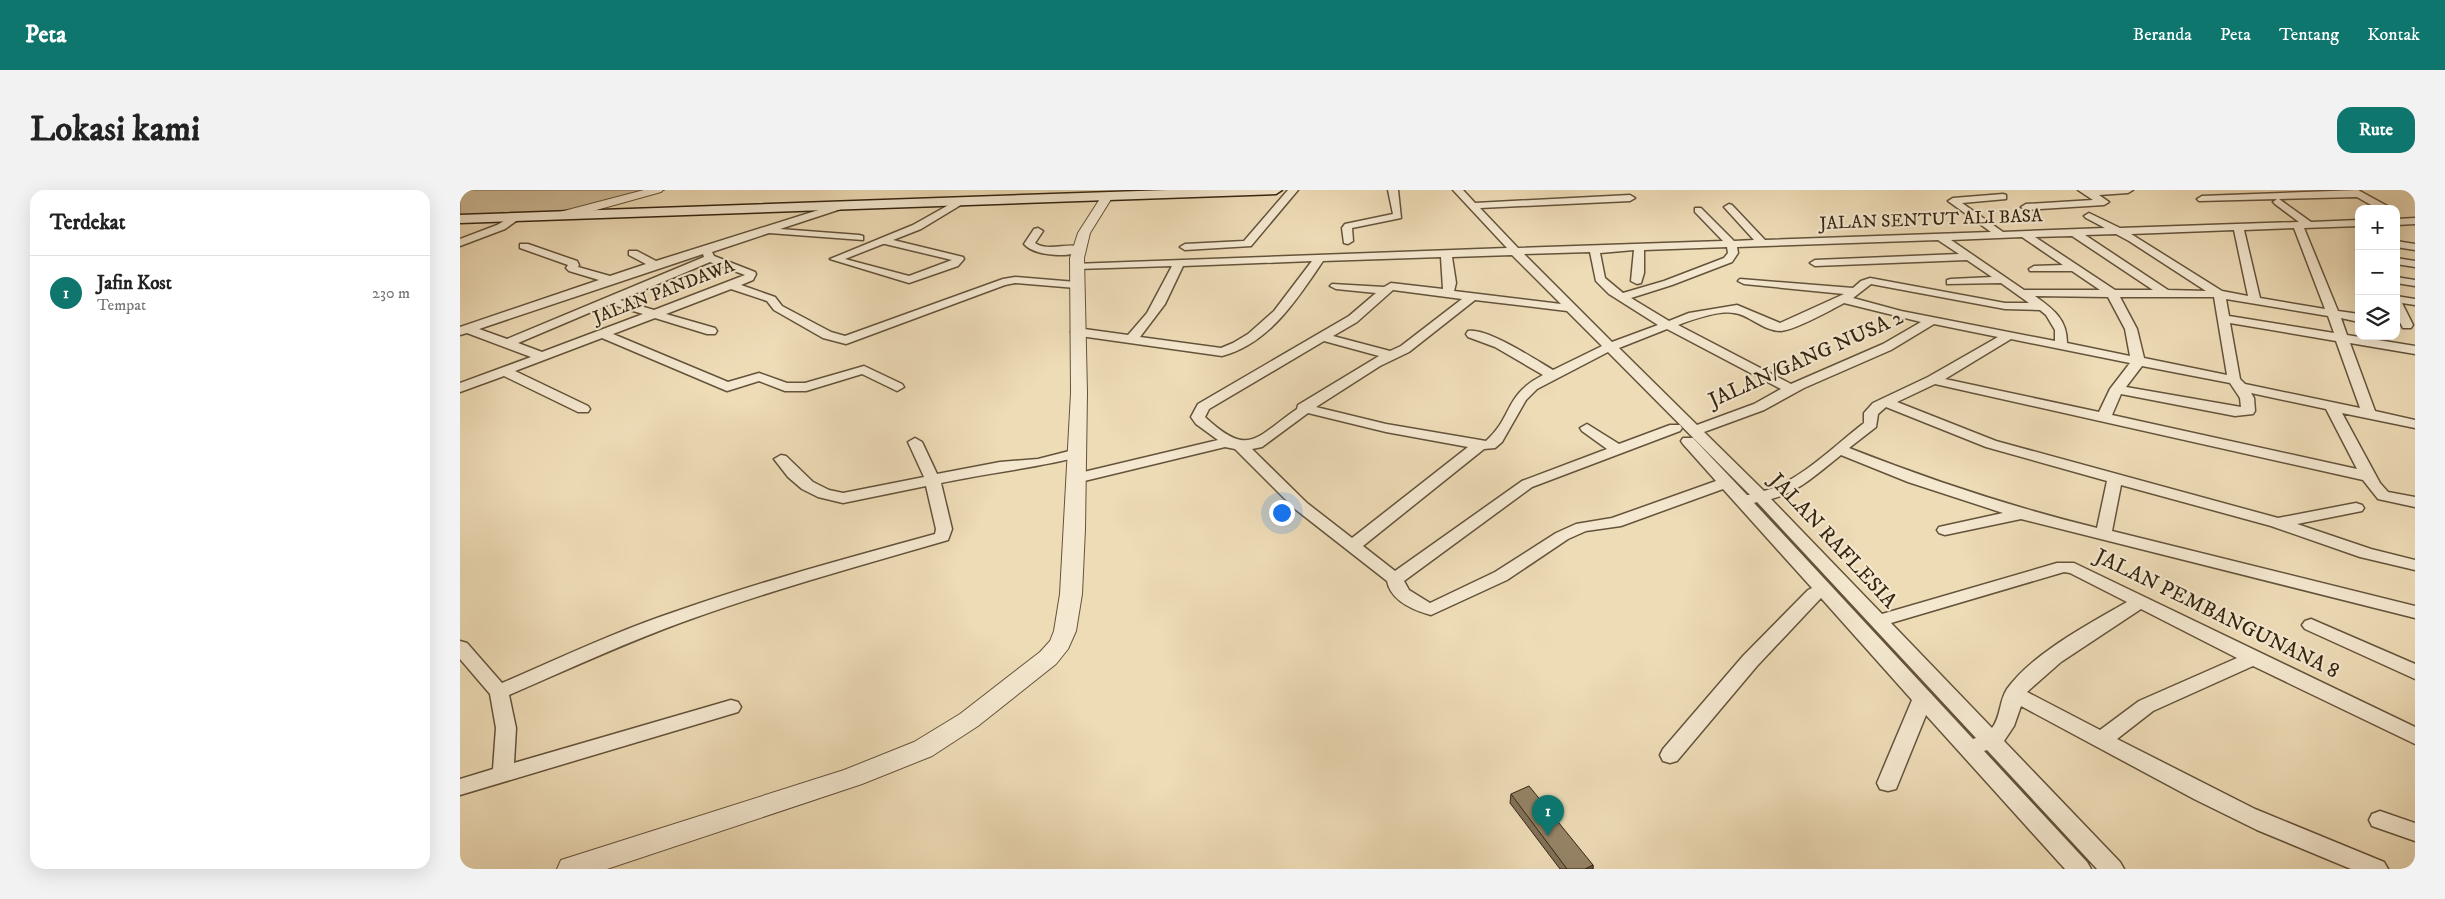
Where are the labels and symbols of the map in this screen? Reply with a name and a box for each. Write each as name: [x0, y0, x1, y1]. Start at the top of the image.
street label: JALAN SENTUT ALI BASA: [1817, 205, 2043, 235]
street label: JALAN PANDAWA: [588, 255, 738, 330]
street label: JALAN/GANG NUSA 2: [1703, 304, 1908, 414]
street label: JALAN RAFLESIA: [1762, 467, 1903, 614]
your location: [1269, 500, 1295, 526]
street label: JALAN PEMBANGUNANA 8: [2089, 543, 2343, 684]
pin: 1: [1532, 795, 1564, 836]

